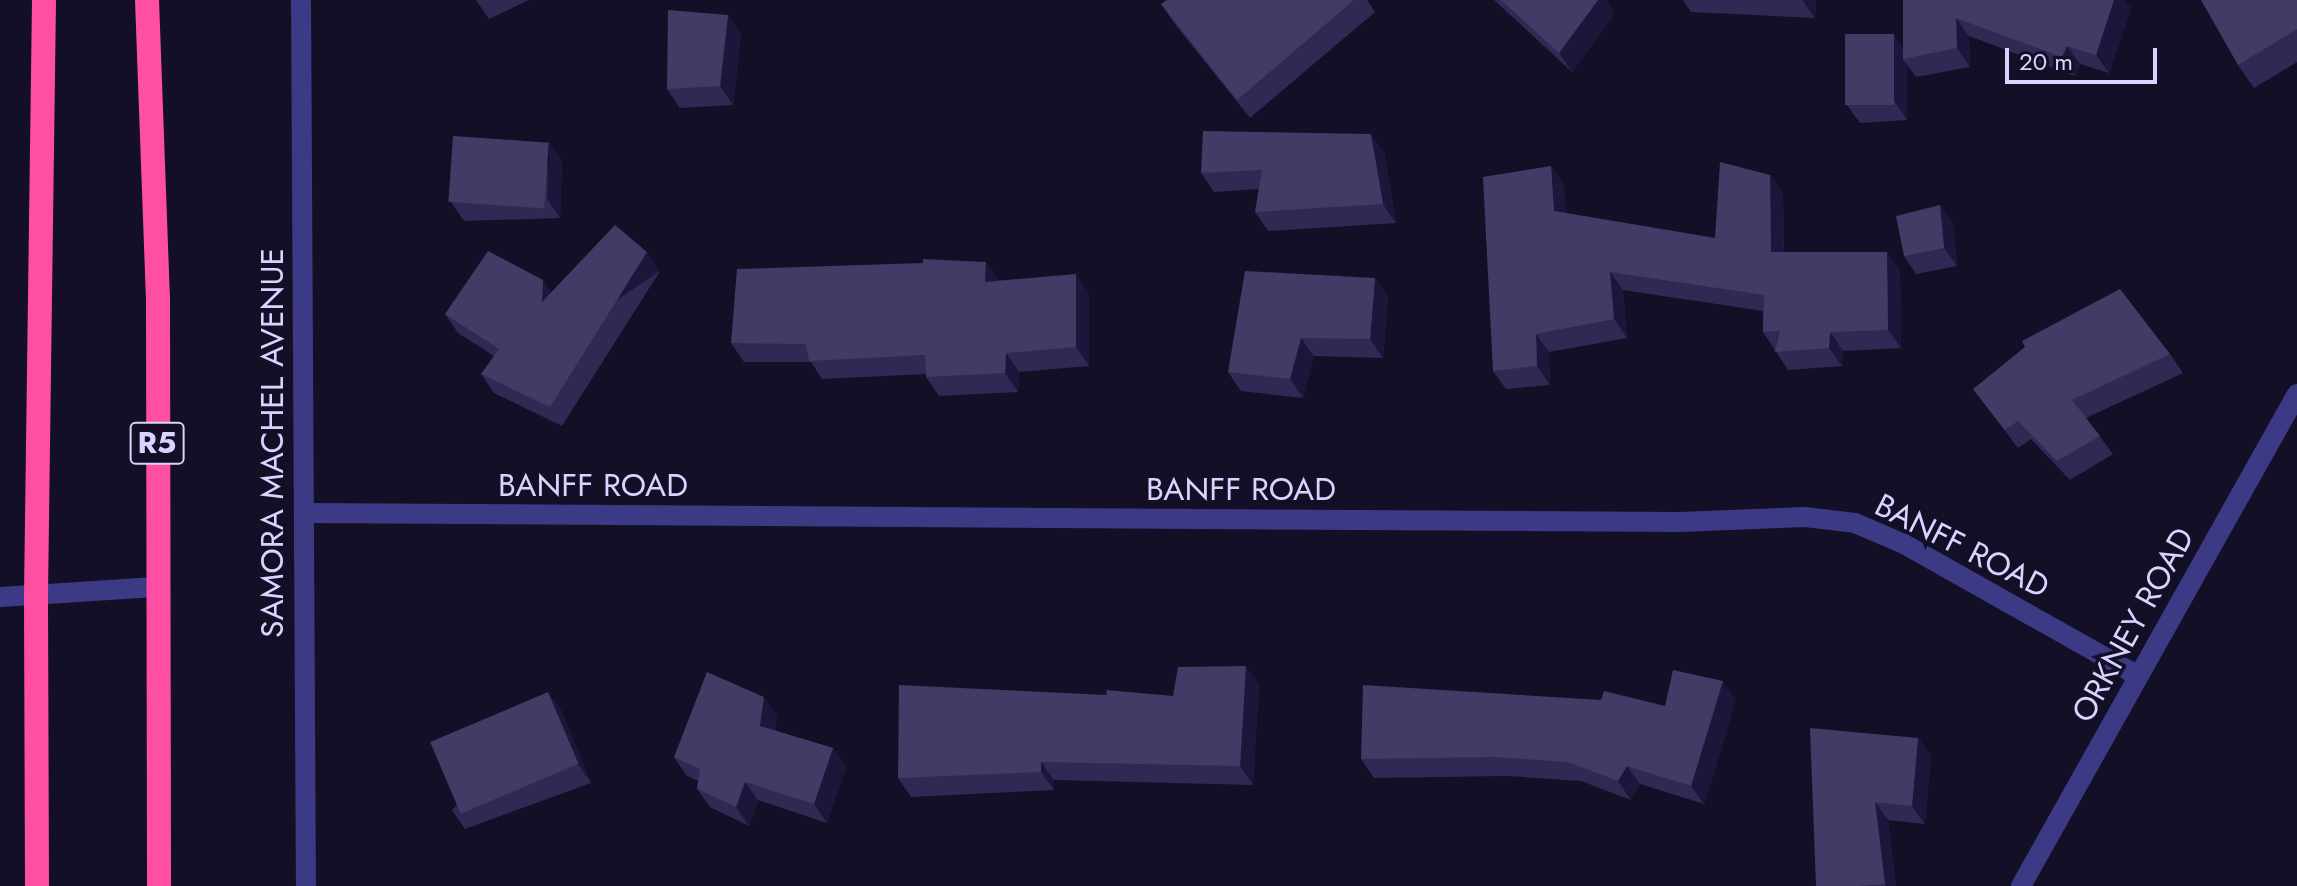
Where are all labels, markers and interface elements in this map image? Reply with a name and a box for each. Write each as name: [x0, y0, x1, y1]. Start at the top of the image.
scale bar: [2009, 32, 2161, 82]
text: 20 m: [2019, 44, 2073, 79]
street label: SAMORA MACHEL AVENUE: [253, 248, 291, 638]
road number: R5: [129, 417, 185, 469]
street label: BANFF ROAD: [498, 466, 688, 504]
street label: BANFF ROAD: [1146, 470, 1336, 508]
street label: BANFF ROAD: [1869, 486, 2055, 606]
street label: ORKNEY ROAD: [2064, 521, 2202, 729]

